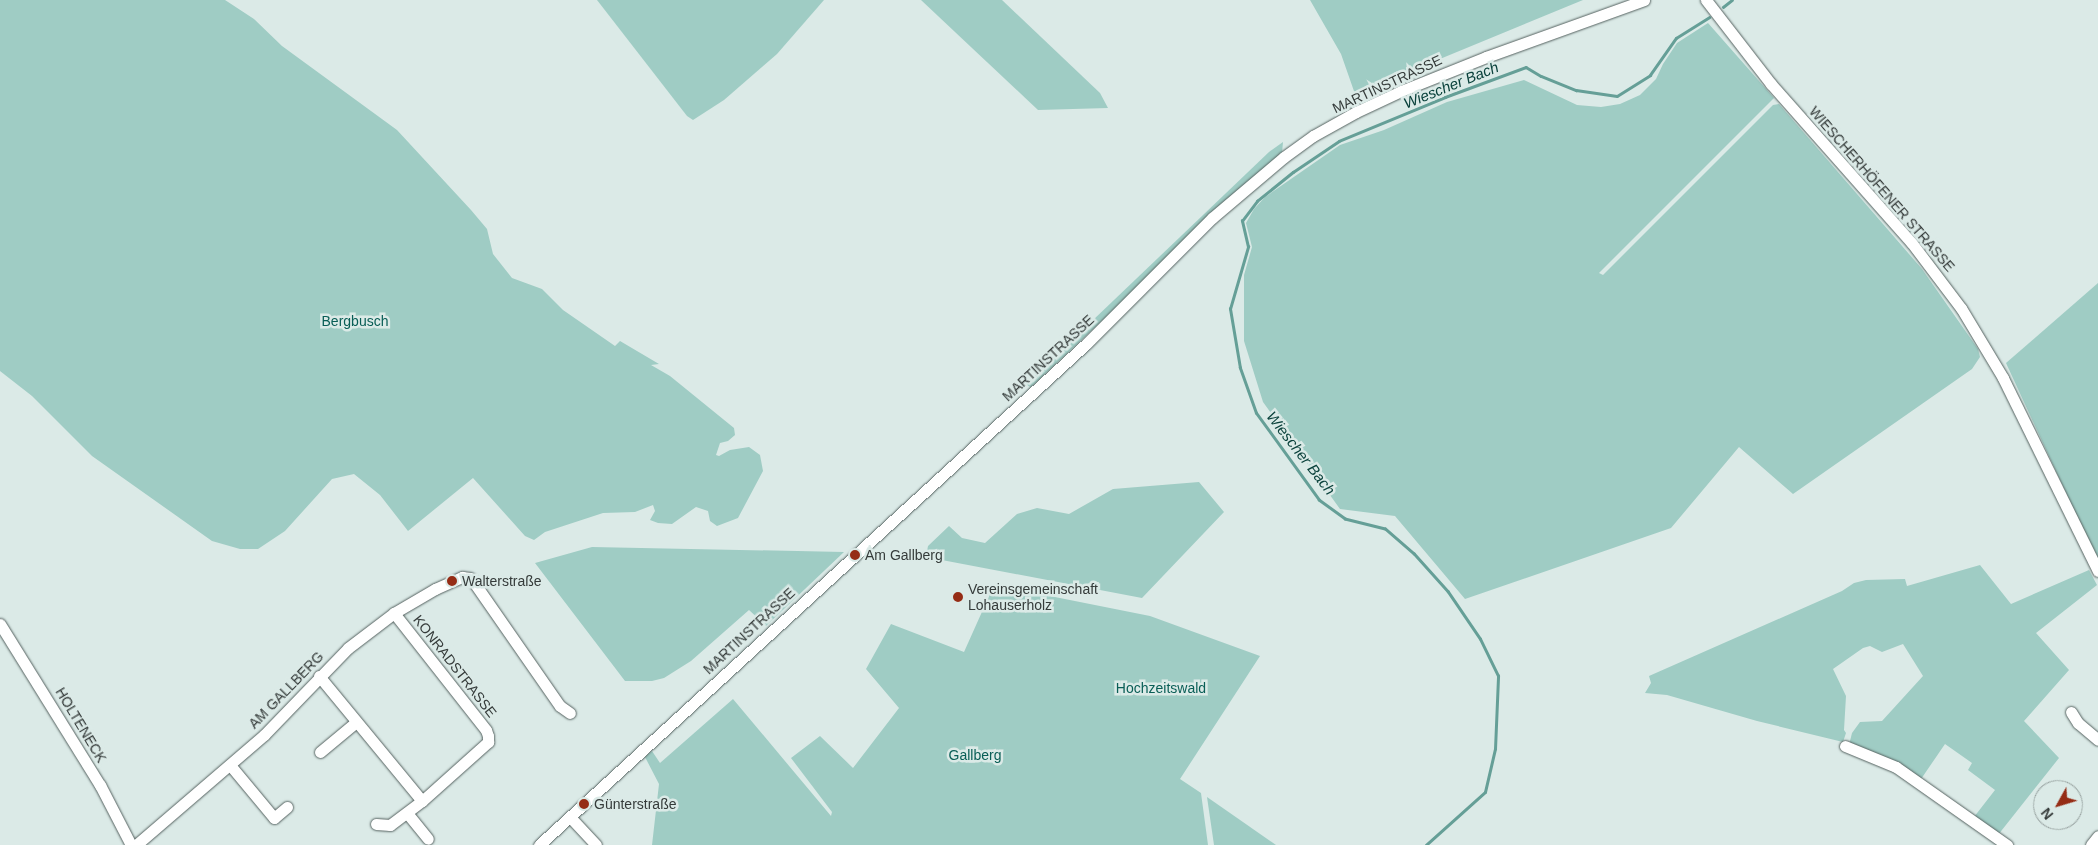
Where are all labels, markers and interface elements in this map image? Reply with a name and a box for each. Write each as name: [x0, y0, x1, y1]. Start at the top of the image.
street label: MARTINSTRASSE: [1330, 51, 1444, 117]
water label: Wiescher Bach: [1401, 58, 1501, 112]
street label: WIESCHERHÖFENER STRASSE: [1806, 103, 1958, 275]
street label: MARTINSTRASSE: [999, 311, 1097, 405]
park label: Bergbusch: [322, 313, 388, 329]
water label: Wiescher Bach: [1263, 408, 1339, 498]
place label: Am Gallberg: [865, 547, 943, 563]
marker: Am Gallberg: [849, 549, 861, 561]
place label: Walterstraße: [462, 573, 542, 589]
marker: Walterstraße: [446, 575, 458, 587]
place label: Vereinsgemeinschaft Lohauserholz: [968, 581, 1098, 614]
street label: MARTINSTRASSE: [700, 584, 798, 678]
marker: Vereinsgemeinschaft Lohauserholz: [952, 591, 964, 603]
street label: KONRADSTRASSE: [410, 611, 500, 721]
street label: AM GALLBERG: [245, 648, 327, 732]
park label: Hochzeitswald: [1116, 680, 1206, 696]
street label: HOLTENECK: [52, 684, 110, 766]
park label: Gallberg: [949, 747, 1001, 763]
north arrow: [2033, 780, 2083, 830]
place label: Günterstraße: [594, 796, 676, 812]
marker: Günterstraße: [578, 798, 590, 810]
text: N: [2038, 805, 2057, 823]

